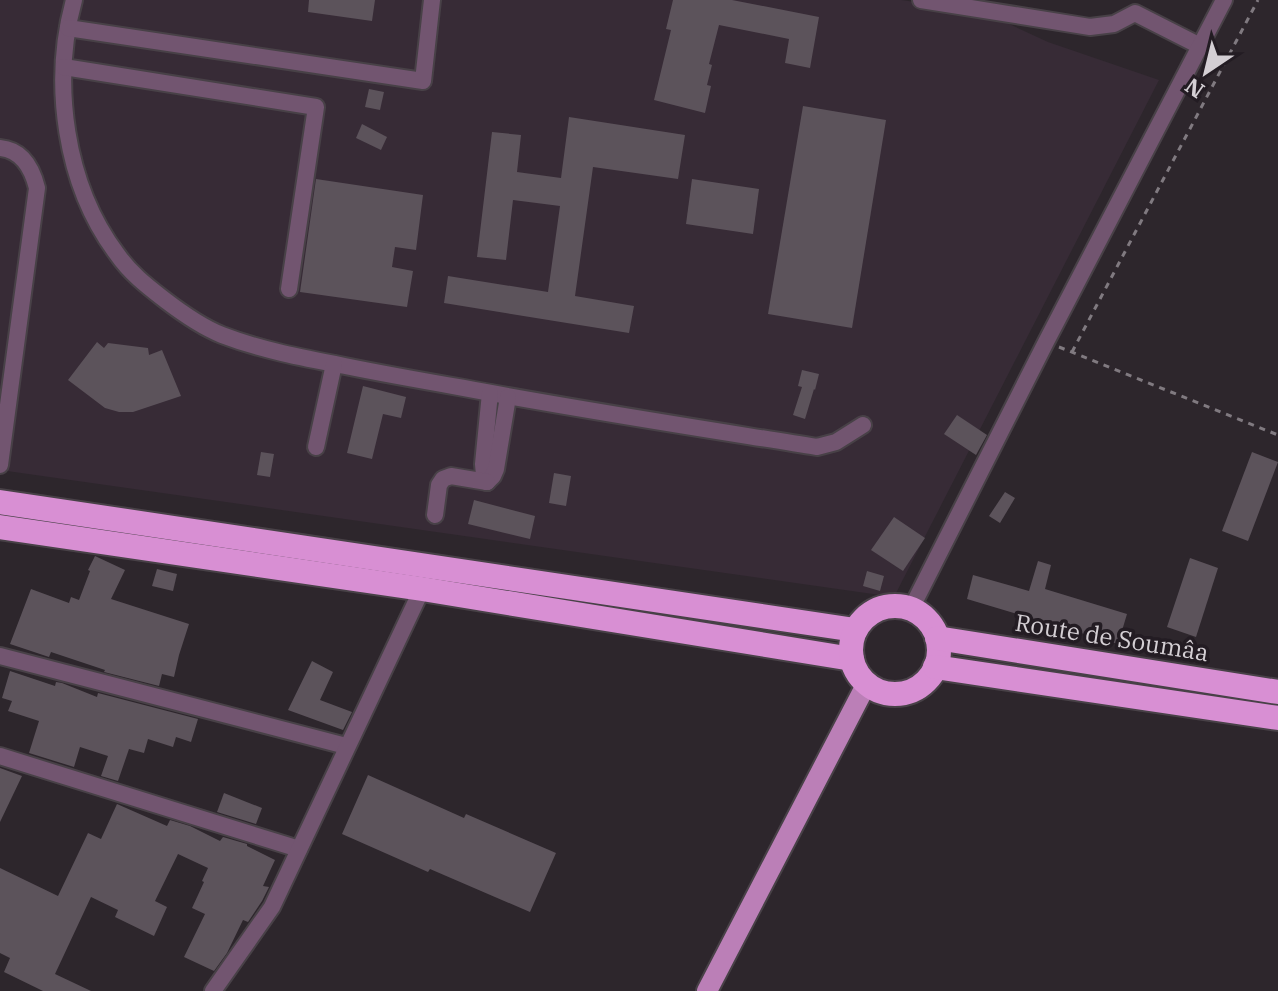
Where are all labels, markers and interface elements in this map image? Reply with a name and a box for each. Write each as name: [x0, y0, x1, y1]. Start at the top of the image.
north arrow: [1166, 32, 1246, 112]
text: N: [1179, 72, 1210, 106]
street label: Route de Soumâa: [1013, 606, 1211, 668]

